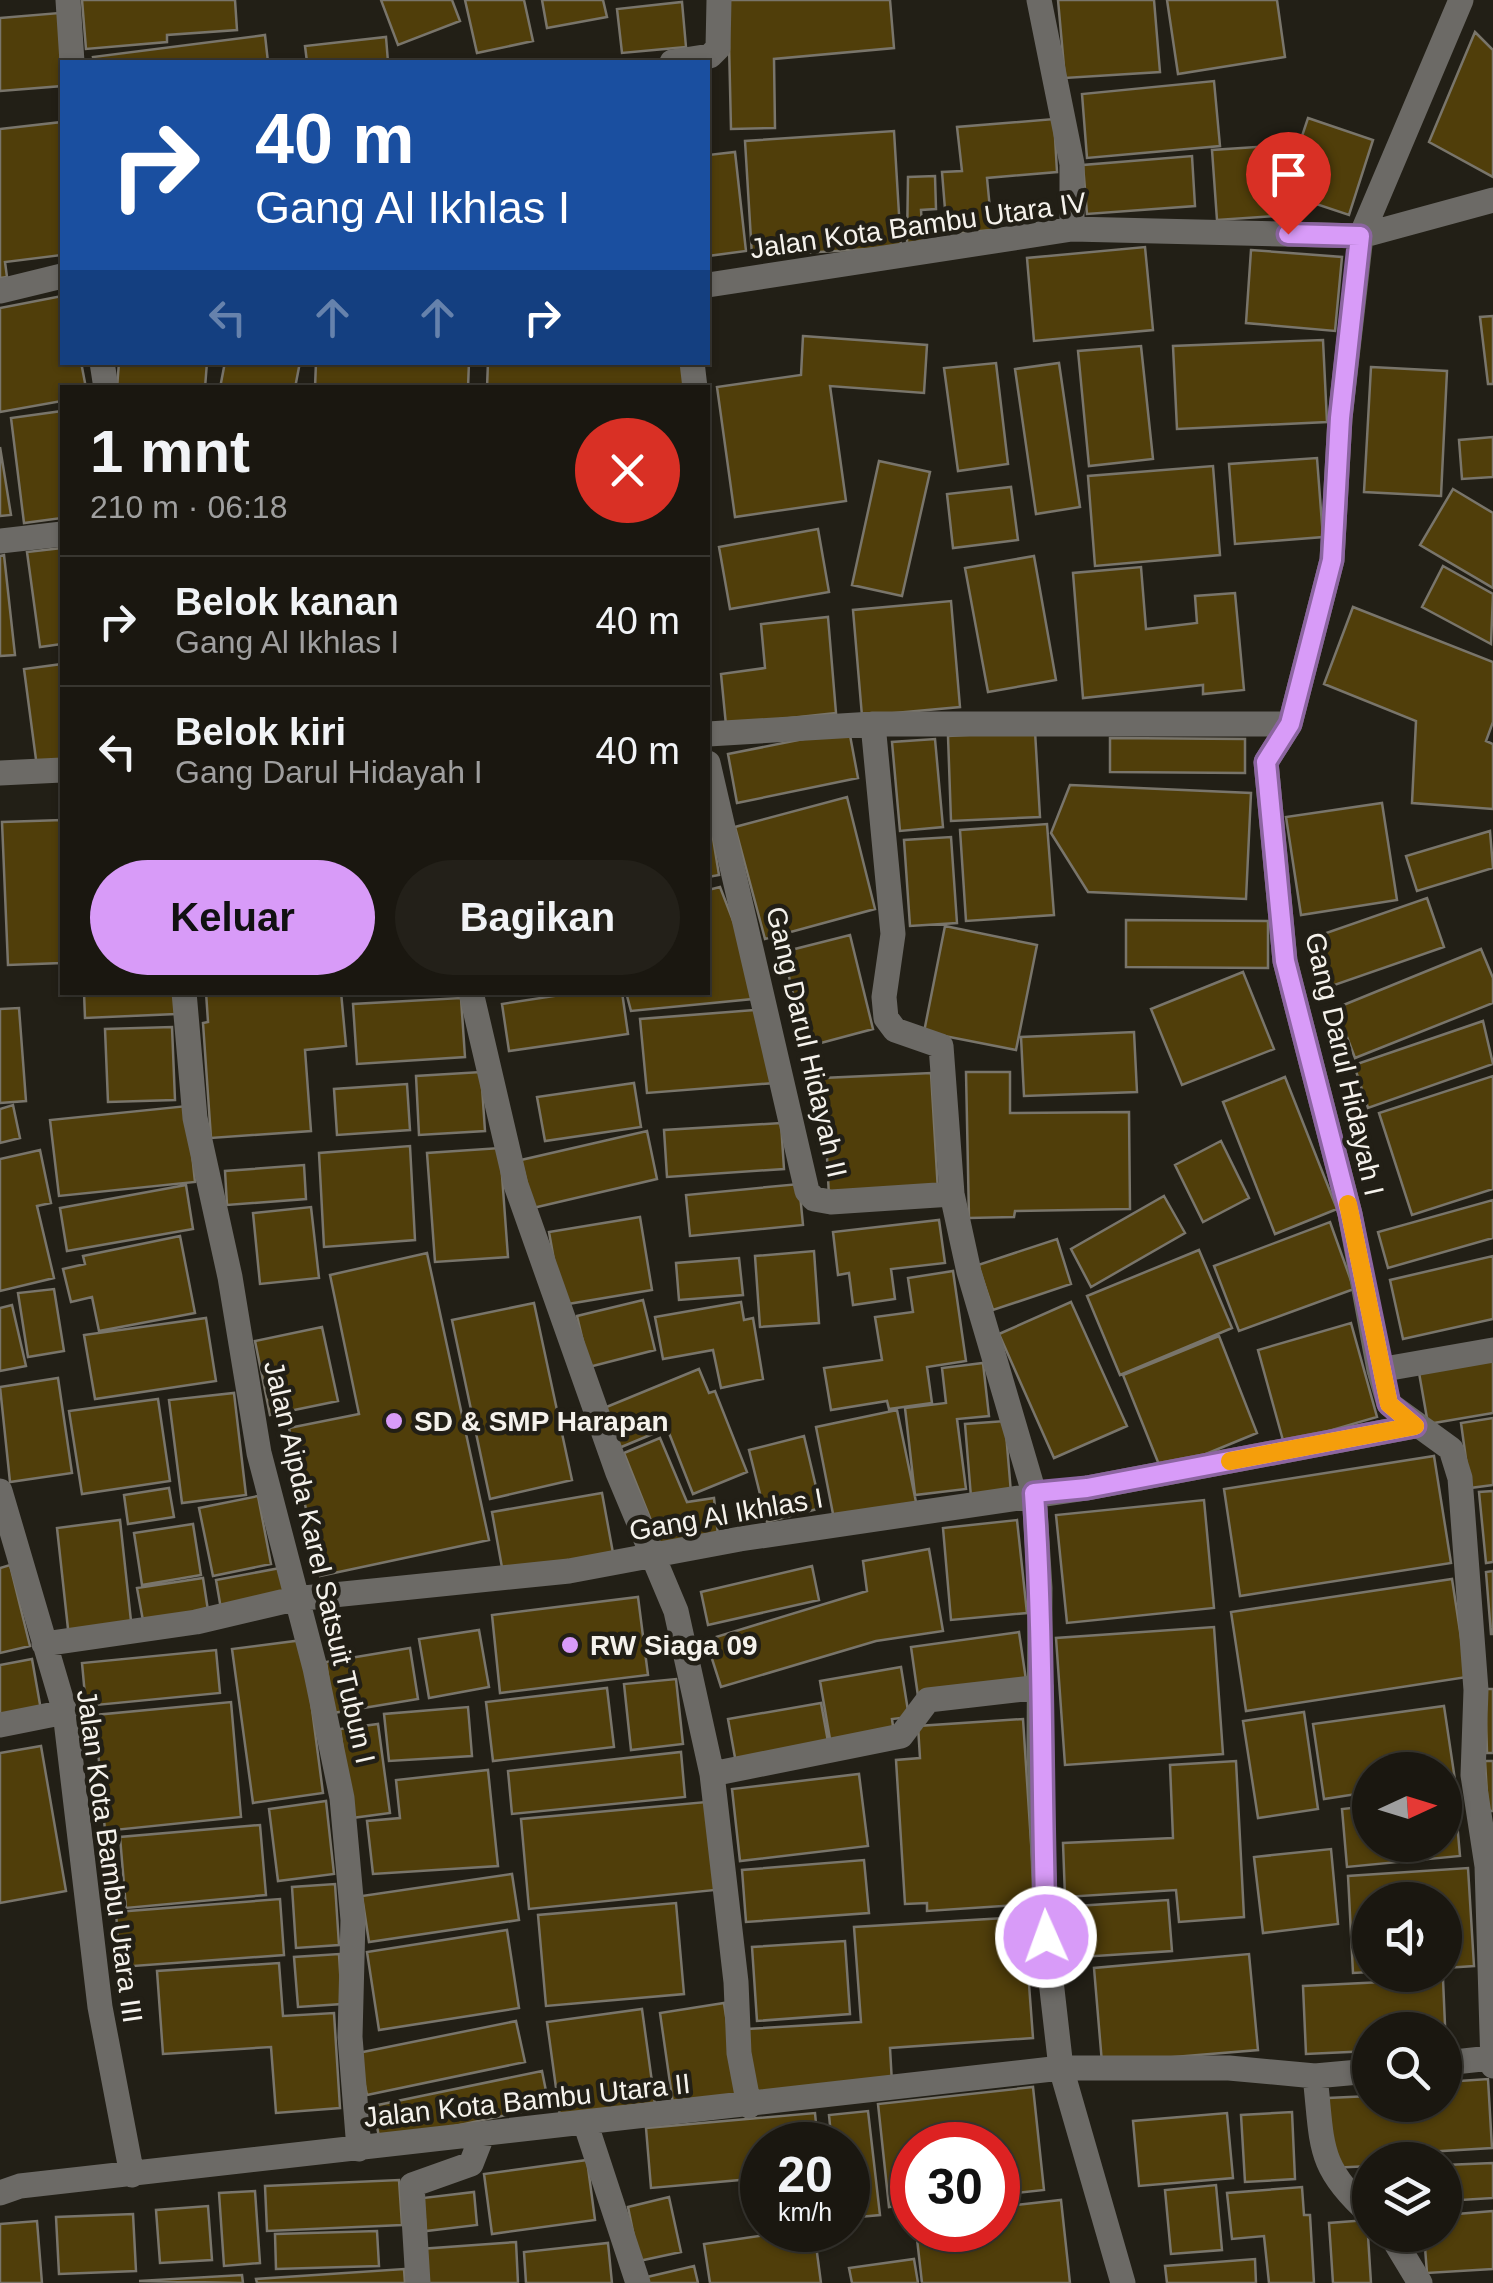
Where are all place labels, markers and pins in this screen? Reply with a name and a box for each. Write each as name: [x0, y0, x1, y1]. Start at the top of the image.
pin: [1246, 132, 1331, 235]
place label: SD & SMP Harapan: [414, 1406, 669, 1437]
marker: SD & SMP Harapan: [383, 1410, 405, 1432]
place label: RW Siaga 09: [590, 1630, 758, 1661]
marker: RW Siaga 09: [559, 1634, 581, 1656]

